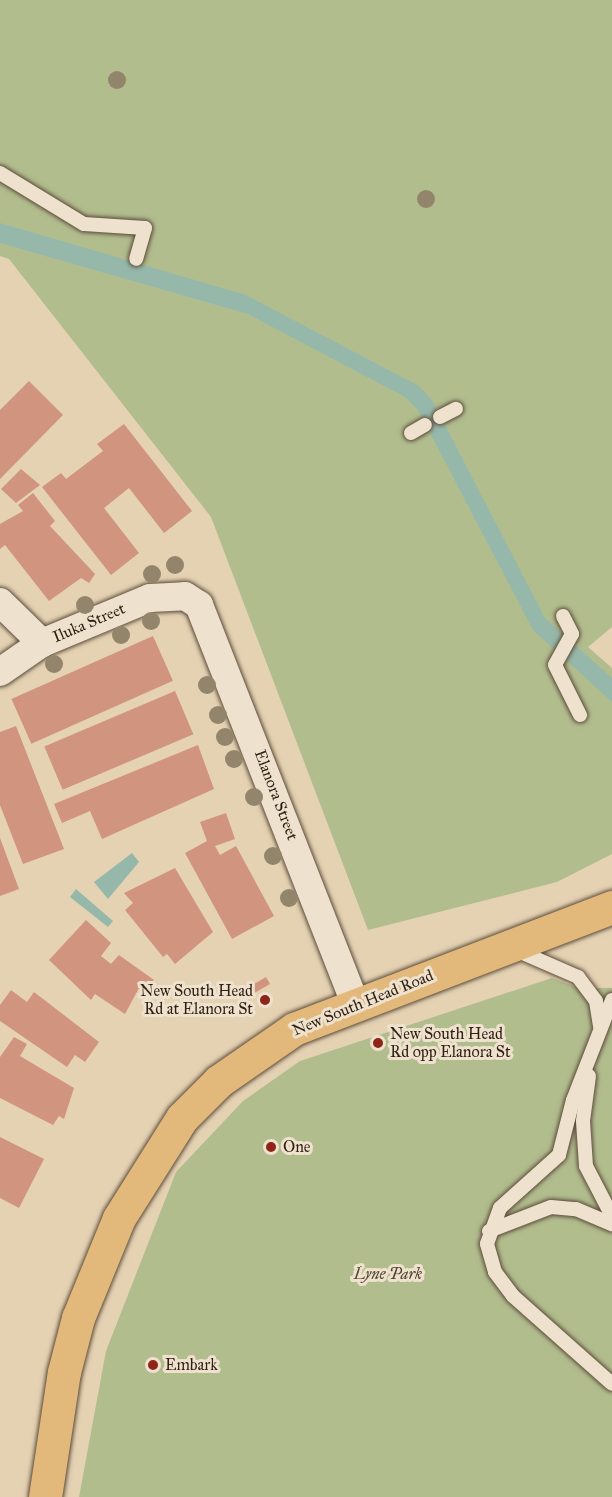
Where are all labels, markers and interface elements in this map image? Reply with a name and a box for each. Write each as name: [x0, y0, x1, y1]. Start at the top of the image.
street label: Iluka Street: [50, 599, 128, 647]
street label: Elanora Street: [250, 747, 302, 843]
street label: New South Head Road: [290, 966, 436, 1040]
place label: New South Head Rd at Elanora St: [140, 981, 253, 1019]
marker: New South Head Rd at Elanora St: [258, 993, 272, 1007]
place label: New South Head Rd opp Elanora St: [390, 1024, 511, 1062]
marker: New South Head Rd opp Elanora St: [371, 1036, 385, 1050]
place label: One: [283, 1137, 311, 1157]
marker: One: [264, 1140, 278, 1154]
park label: Lyne Park: [354, 1264, 422, 1284]
place label: Embark: [165, 1355, 218, 1375]
marker: Embark: [146, 1358, 160, 1372]

